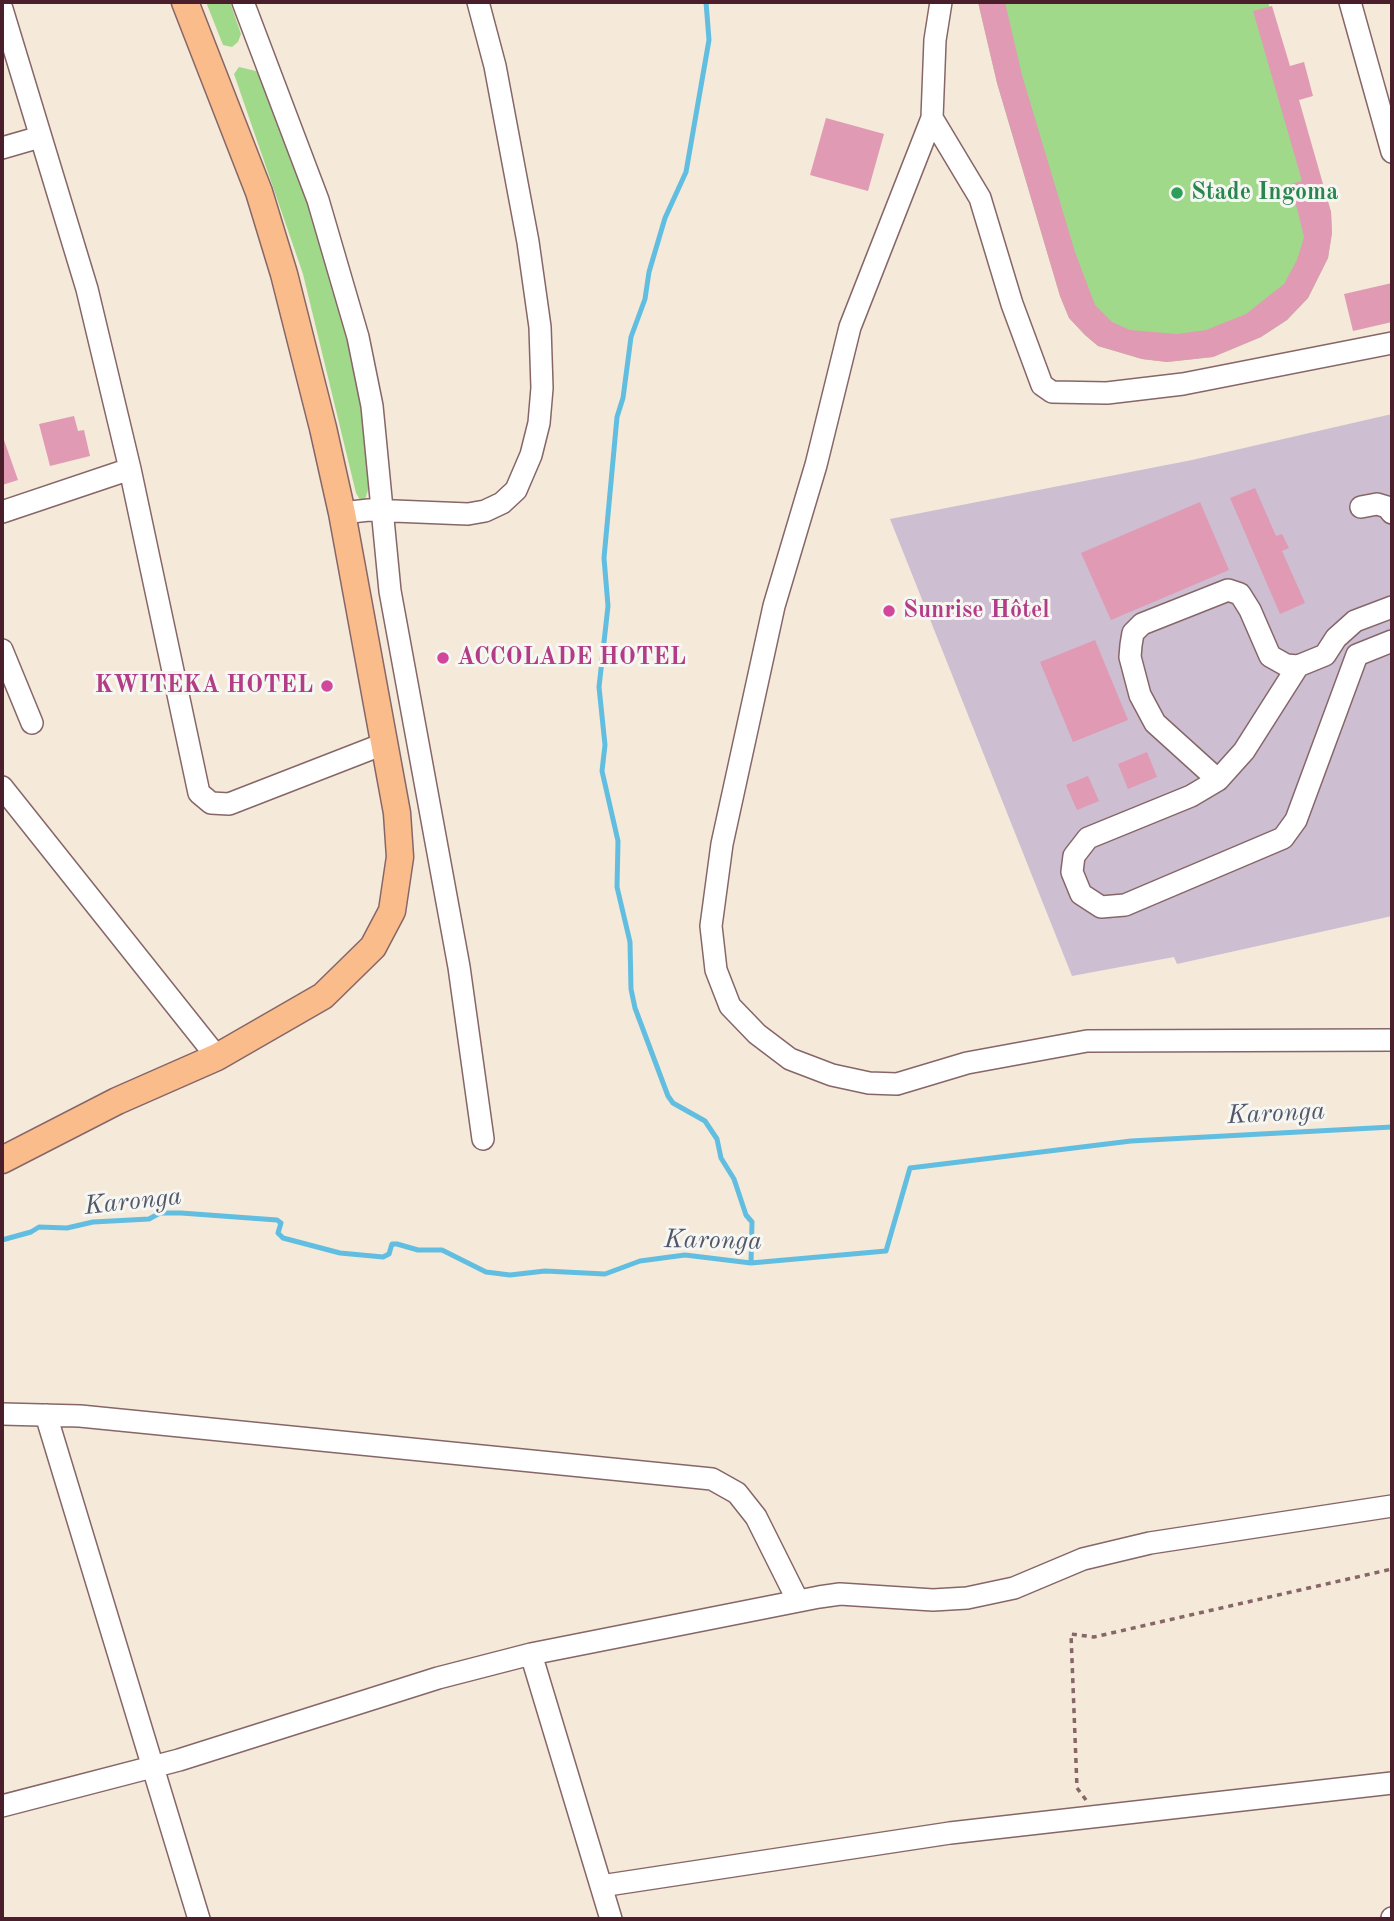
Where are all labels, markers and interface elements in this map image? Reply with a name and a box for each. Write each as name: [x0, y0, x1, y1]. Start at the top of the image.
place label: Stade Ingoma: [1191, 179, 1338, 207]
marker: Stade Ingoma: [1169, 185, 1185, 201]
place label: Sunrise Hôtel: [903, 597, 1050, 625]
marker: Sunrise Hôtel: [881, 603, 897, 619]
place label: ACCOLADE HOTEL: [457, 644, 686, 672]
marker: ACCOLADE HOTEL: [435, 650, 451, 666]
place label: KWITEKA HOTEL: [94, 672, 313, 700]
marker: KWITEKA HOTEL: [319, 678, 335, 694]
water label: Karonga: [1226, 1096, 1326, 1132]
water label: Karonga: [83, 1181, 183, 1223]
water label: Karonga: [664, 1225, 762, 1257]

